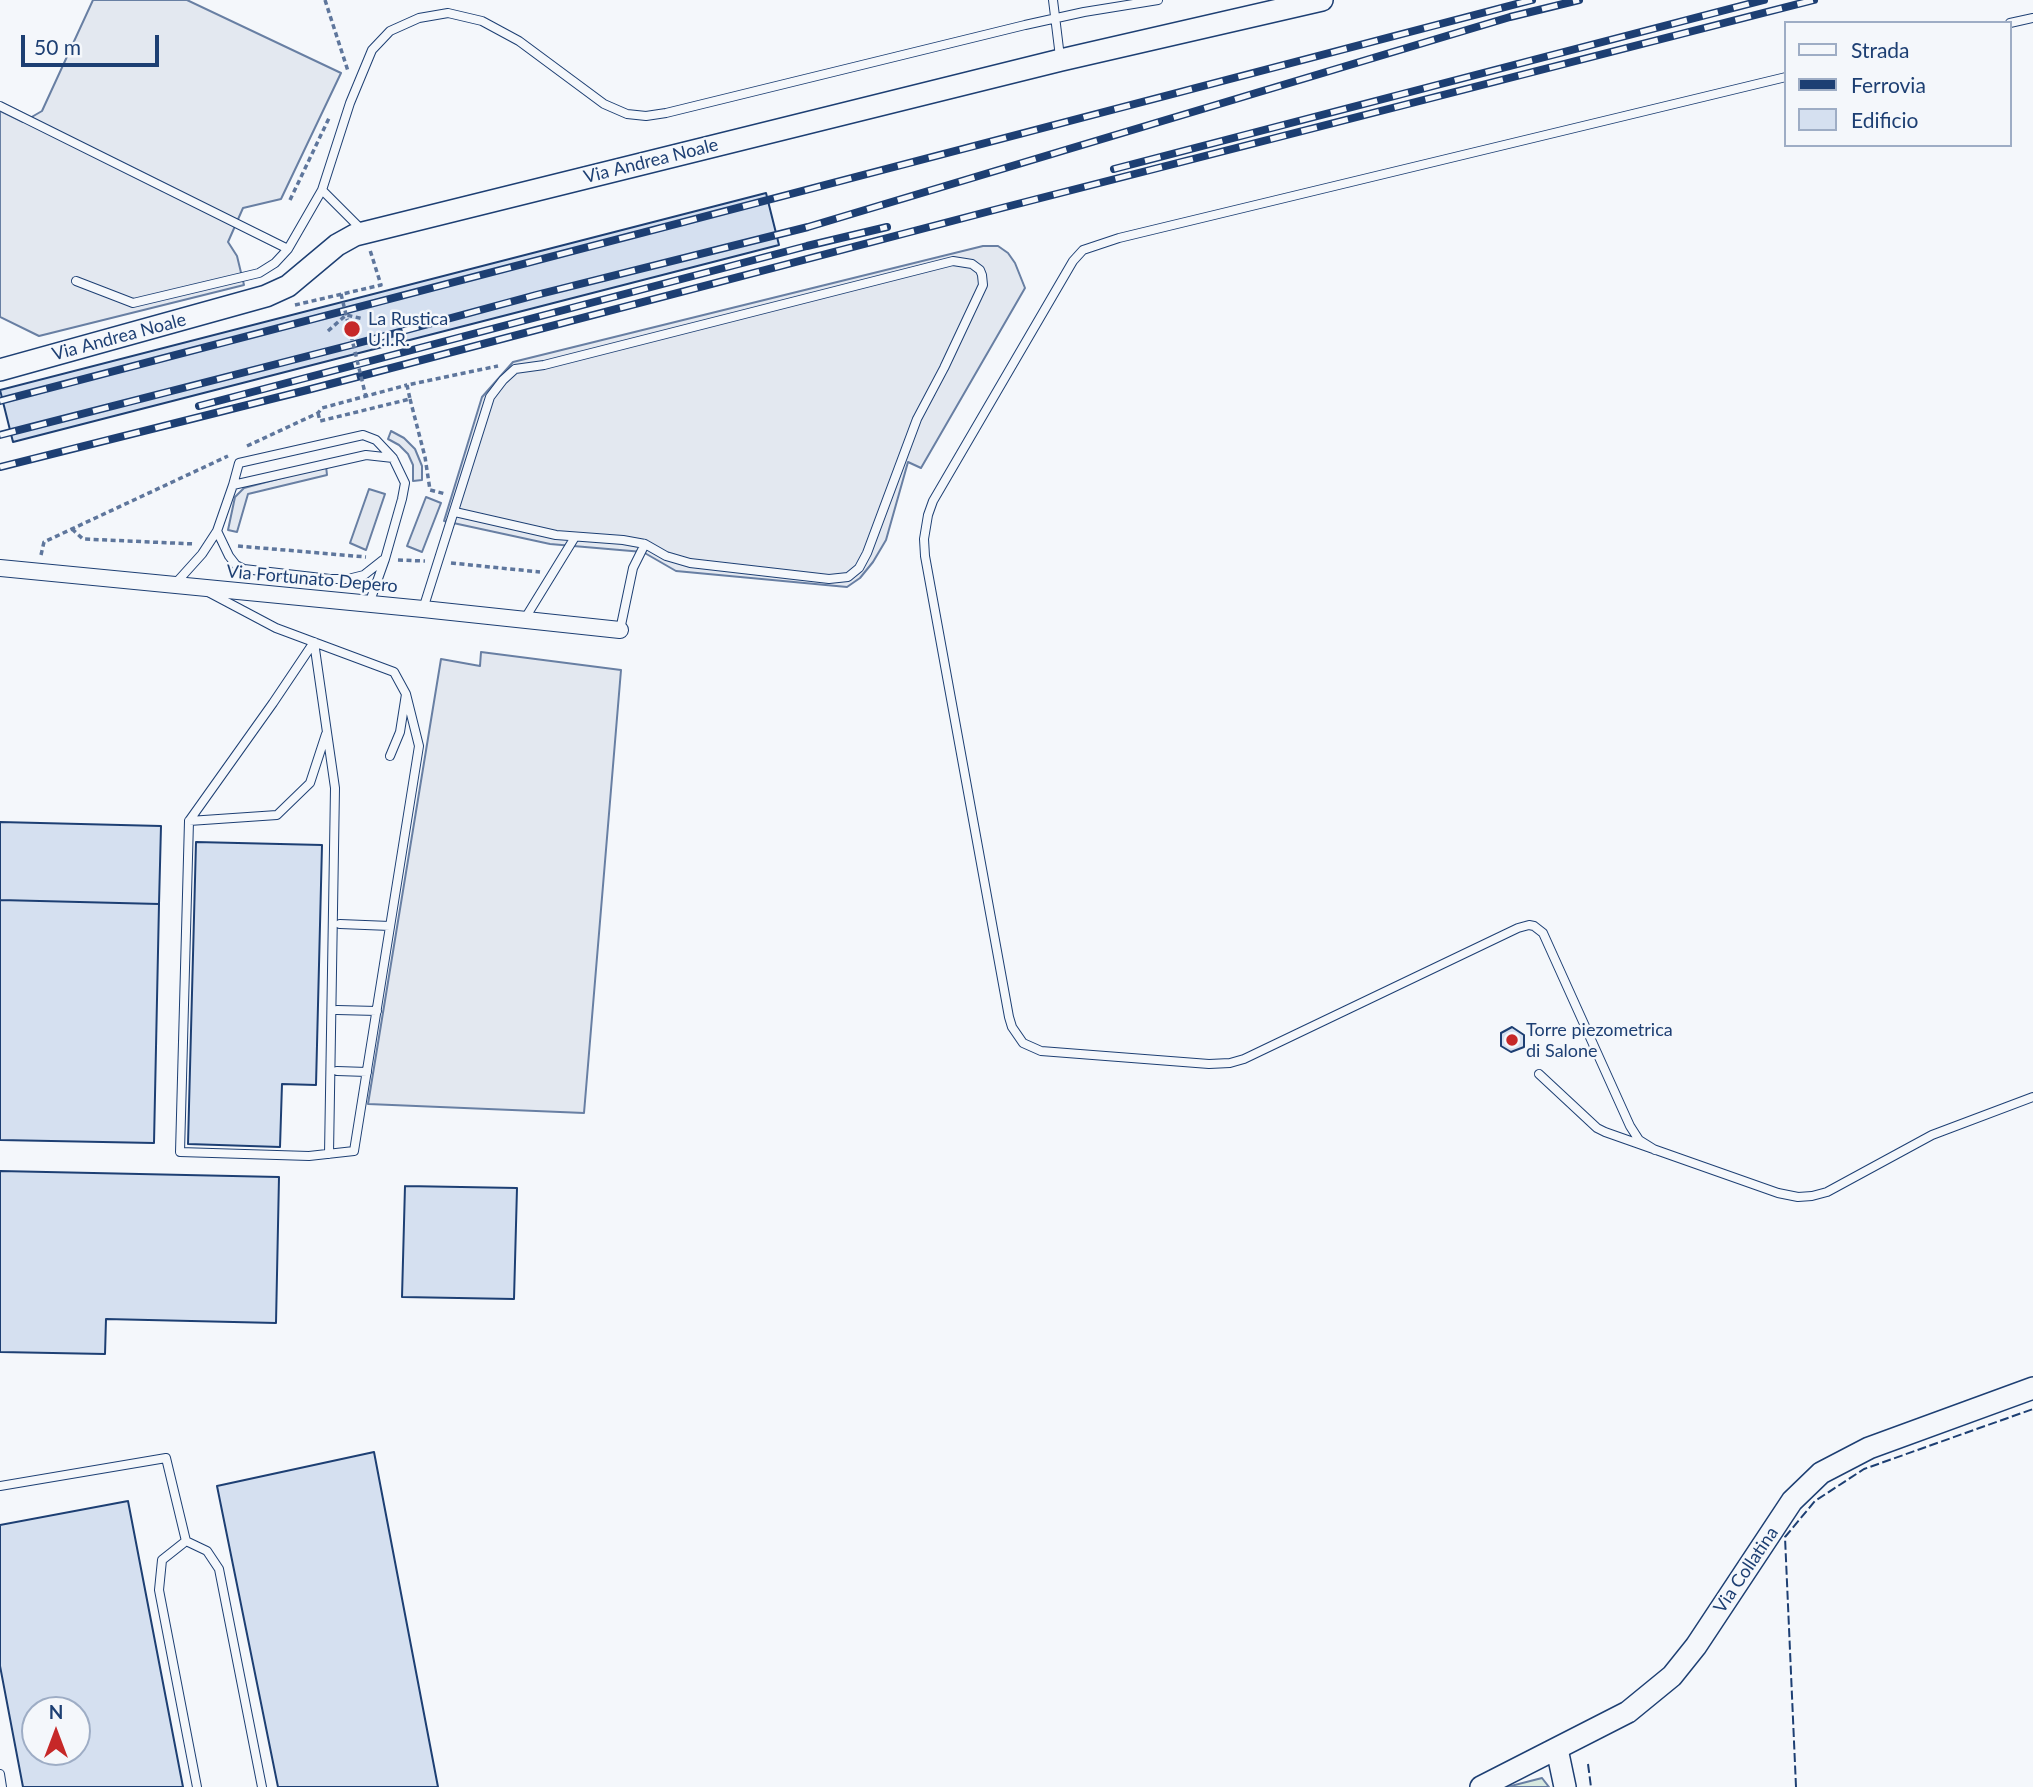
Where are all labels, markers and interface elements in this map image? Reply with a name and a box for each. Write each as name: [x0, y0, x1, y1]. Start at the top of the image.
scale bar: [24, 21, 163, 65]
legend: [1784, 21, 2012, 147]
text: 50 m: [34, 34, 81, 59]
text: Strada: [1851, 37, 1910, 62]
text: Ferrovia: [1851, 72, 1926, 97]
text: Edificio: [1851, 107, 1918, 132]
street label: Via Andrea Noale: [581, 134, 721, 188]
place label: La Rustica U.I.R.: [368, 308, 448, 350]
street label: Via Andrea Noale: [50, 309, 188, 365]
marker: La Rustica U.I.R.: [342, 319, 362, 339]
street label: Via Fortunato Depero: [225, 561, 399, 597]
place label: Torre piezometrica di Salone: [1526, 1019, 1673, 1062]
marker: Torre piezometrica di Salone: [1504, 1032, 1520, 1048]
street label: Via Collatina: [1709, 1523, 1783, 1617]
north arrow: [21, 1696, 91, 1766]
text: N: [49, 1700, 63, 1723]

